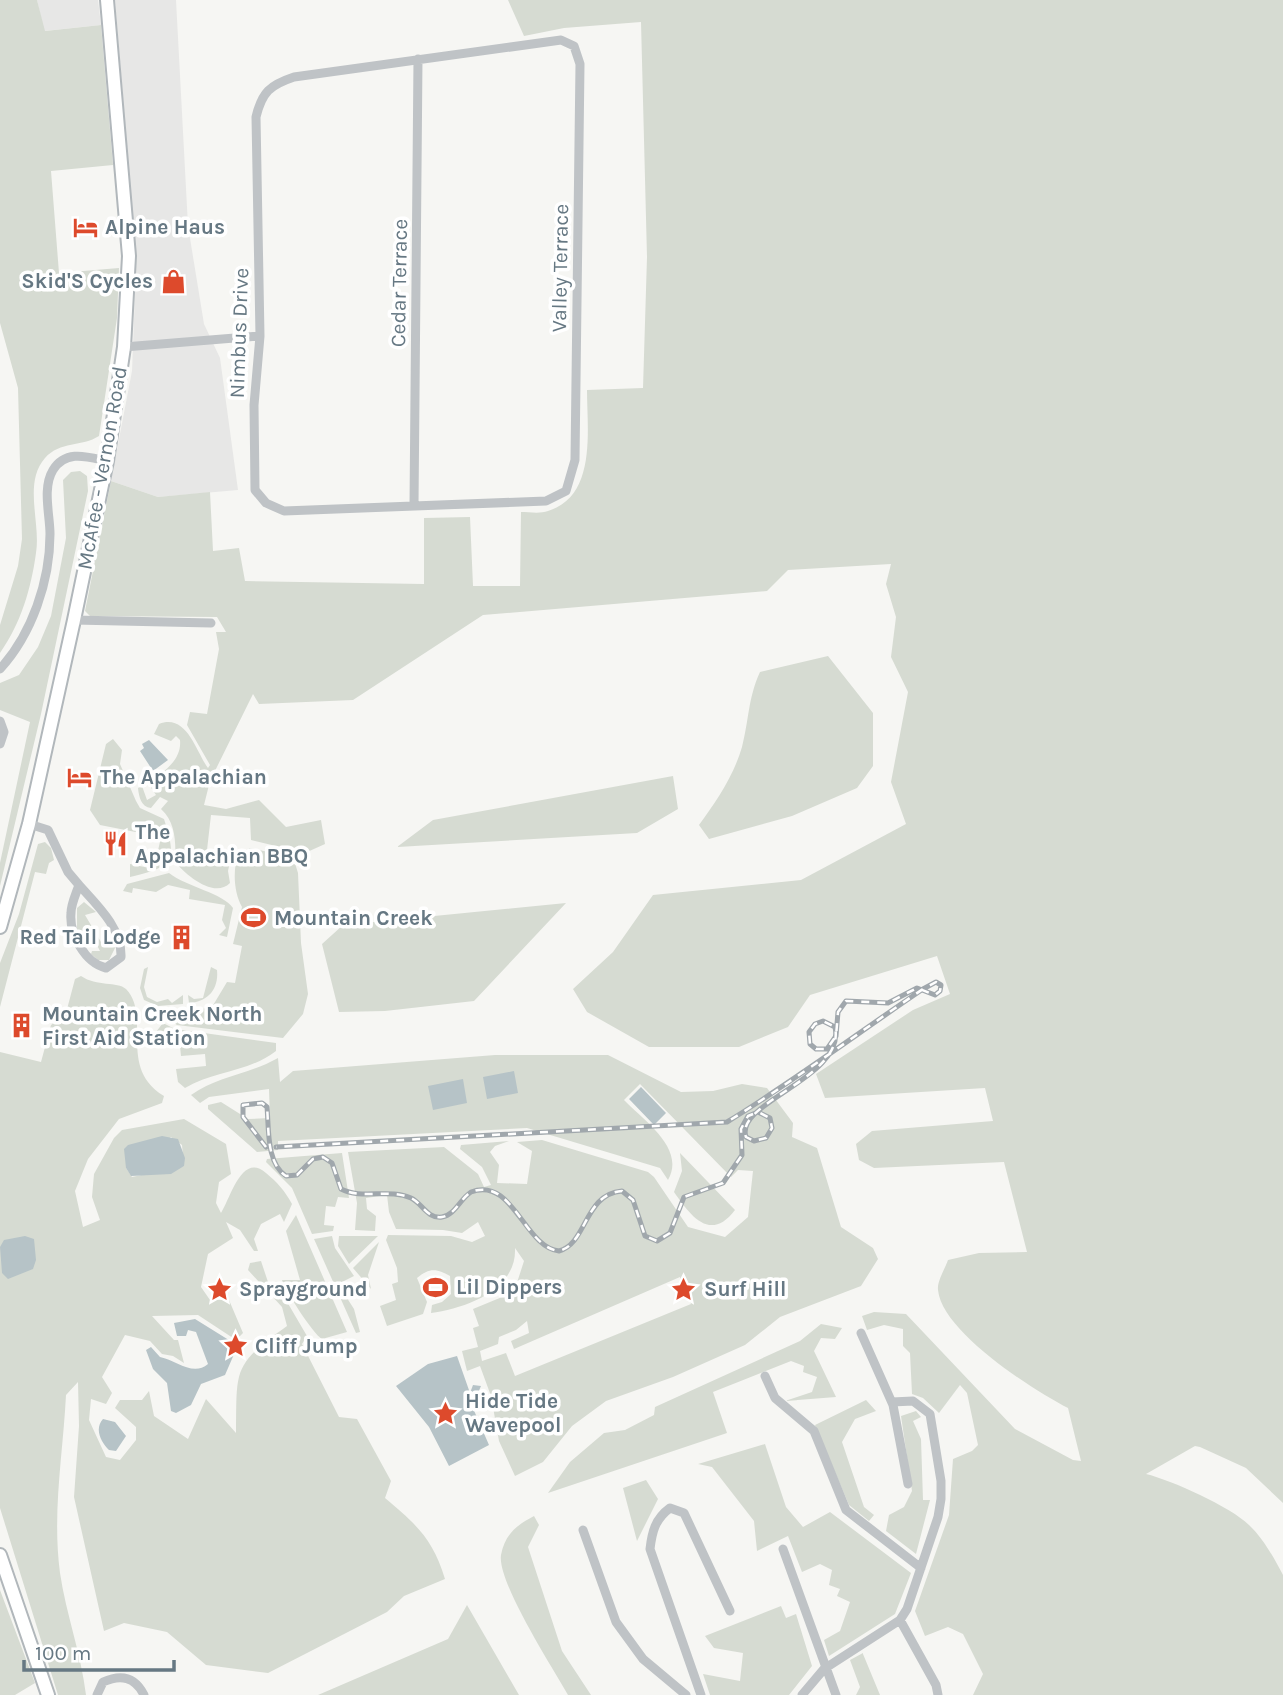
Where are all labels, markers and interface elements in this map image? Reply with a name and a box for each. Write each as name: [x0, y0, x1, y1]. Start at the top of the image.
street label: Valley Terrace: [547, 204, 573, 332]
hotel icon: Alpine Haus: [71, 213, 99, 241]
place label: Alpine Haus: [105, 215, 225, 239]
street label: Cedar Terrace: [386, 219, 412, 347]
shop icon: Skid'S Cycles: [159, 267, 187, 295]
street label: Nimbus Drive: [225, 267, 253, 399]
place label: Skid'S Cycles: [21, 269, 153, 293]
street label: McAfee - Vernon Road: [72, 364, 132, 572]
hotel icon: The Appalachian: [66, 763, 94, 791]
place label: The Appalachian: [100, 765, 267, 789]
place label: The Appalachian BBQ: [135, 820, 308, 868]
restaurant icon: The Appalachian BBQ: [101, 830, 129, 858]
sports icon: Mountain Creek: [240, 904, 268, 932]
place label: Mountain Creek: [274, 906, 433, 930]
building icon: Red Tail Lodge: [167, 923, 195, 951]
place label: Red Tail Lodge: [20, 925, 161, 949]
place label: Mountain Creek North First Aid Station: [42, 1002, 262, 1050]
building icon: Mountain Creek North First Aid Station: [8, 1012, 36, 1040]
sports icon: Lil Dippers: [422, 1273, 450, 1301]
place icon: Sprayground: [205, 1275, 233, 1303]
place label: Lil Dippers: [456, 1275, 562, 1299]
place icon: Surf Hill: [670, 1275, 698, 1303]
place label: Sprayground: [239, 1277, 368, 1301]
place label: Surf Hill: [704, 1277, 786, 1301]
place icon: Cliff Jump: [221, 1332, 249, 1360]
place label: Cliff Jump: [255, 1334, 358, 1358]
place label: Hide Tide Wavepool: [465, 1389, 561, 1437]
place icon: Hide Tide Wavepool: [431, 1399, 459, 1427]
scale bar: [24, 1628, 175, 1672]
text: 100 m: [35, 1641, 92, 1665]

